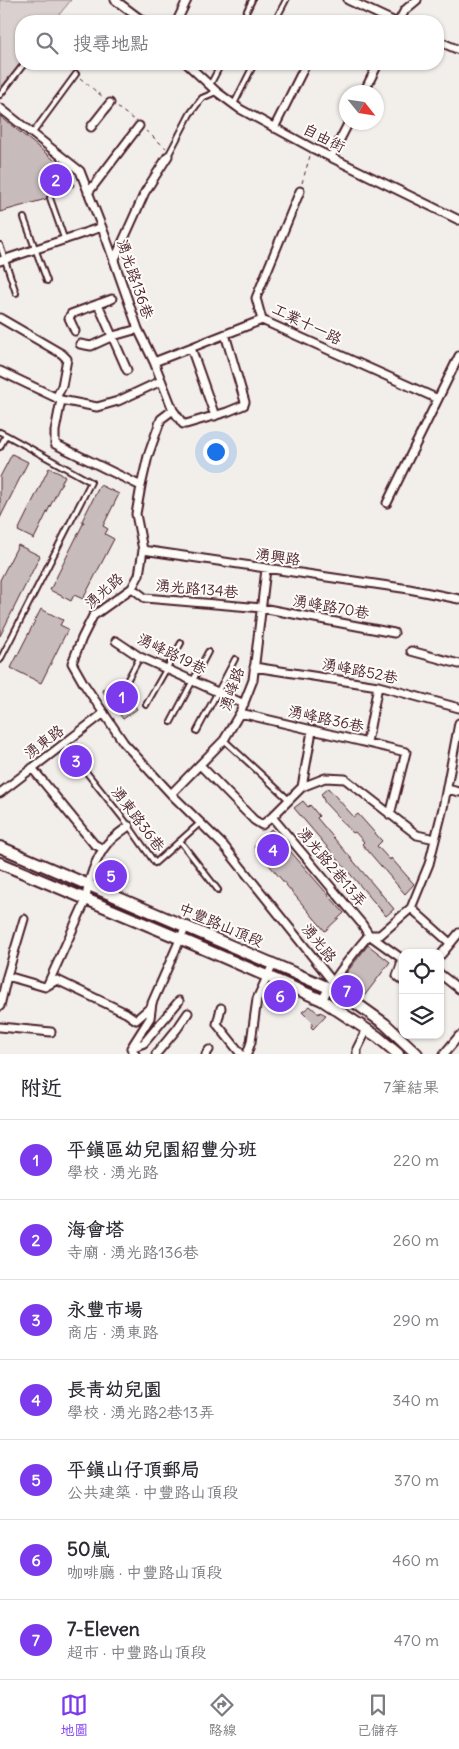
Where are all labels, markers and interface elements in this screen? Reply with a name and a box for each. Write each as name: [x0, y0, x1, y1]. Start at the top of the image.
search box: [15, 15, 444, 70]
icon: search: [33, 29, 61, 57]
text: 搜尋地點: [73, 31, 149, 55]
north arrow: [339, 85, 384, 130]
street label: 自由街: [300, 119, 349, 156]
pin: 2: [40, 161, 72, 199]
street label: 湧光路136巷: [113, 236, 158, 321]
street label: 工業十一路: [269, 299, 345, 349]
your location: [203, 439, 229, 465]
street label: 湧興路: [254, 544, 302, 569]
street label: 湧光路: [80, 569, 127, 613]
street label: 湧光路134巷: [155, 575, 239, 602]
street label: 湧峰路70巷: [291, 590, 371, 623]
street label: 湧峰路19巷: [135, 629, 210, 678]
street label: 湧峰路52巷: [321, 654, 400, 687]
street label: 湧峰路: [215, 664, 248, 713]
pin: 1: [106, 678, 138, 716]
street label: 湧峰路36巷: [286, 701, 366, 736]
street label: 湧東路: [20, 720, 67, 763]
pin: 3: [60, 742, 92, 780]
street label: 湧東路36巷: [108, 782, 169, 855]
street label: 湧光路2巷13弄: [294, 823, 371, 910]
pin: 4: [257, 831, 289, 869]
pin: 5: [95, 857, 127, 895]
street label: 中豐路山頂段: [176, 898, 266, 951]
street label: 湧光路: [298, 919, 341, 966]
map controls: [399, 949, 444, 1039]
button: locate: [399, 949, 444, 994]
pin: 7: [331, 972, 363, 1010]
pin: 6: [264, 977, 296, 1015]
button: layers: [399, 994, 444, 1039]
text: 附近: [20, 1074, 62, 1101]
text: 7筆結果: [383, 1077, 439, 1097]
text: 平鎮區幼兒園紹豐分班: [67, 1137, 257, 1161]
text: 1: [33, 1150, 39, 1170]
text: 220 m: [393, 1150, 439, 1170]
text: 學校 · 湧光路: [67, 1162, 158, 1182]
text: 海會塔: [67, 1217, 124, 1241]
text: 2: [32, 1230, 40, 1250]
text: 260 m: [393, 1230, 439, 1250]
text: 寺廟 · 湧光路136巷: [67, 1242, 199, 1262]
text: 永豐市場: [67, 1297, 143, 1321]
text: 3: [31, 1310, 41, 1330]
text: 290 m: [393, 1310, 439, 1330]
text: 商店 · 湧東路: [67, 1322, 158, 1342]
text: 長青幼兒園: [67, 1377, 162, 1401]
text: 4: [31, 1390, 41, 1410]
text: 340 m: [392, 1390, 439, 1410]
text: 學校 · 湧光路2巷13弄: [67, 1402, 214, 1422]
text: 平鎮山仔頂郵局: [67, 1457, 200, 1481]
text: 5: [31, 1470, 41, 1490]
text: 370 m: [394, 1470, 439, 1490]
text: 公共建築 · 中豐路山頂段: [67, 1482, 238, 1502]
text: 50嵐: [67, 1537, 109, 1561]
text: 6: [31, 1550, 41, 1570]
text: 460 m: [392, 1550, 439, 1570]
text: 咖啡廳 · 中豐路山頂段: [67, 1562, 222, 1582]
text: 7-Eleven: [67, 1617, 140, 1641]
text: 7: [32, 1630, 40, 1650]
text: 470 m: [394, 1630, 439, 1650]
text: 超市 · 中豐路山頂段: [67, 1642, 206, 1662]
tab: 地圖: [60, 1691, 88, 1739]
tab: 路線: [208, 1691, 236, 1739]
tab: 已儲存: [357, 1691, 399, 1739]

